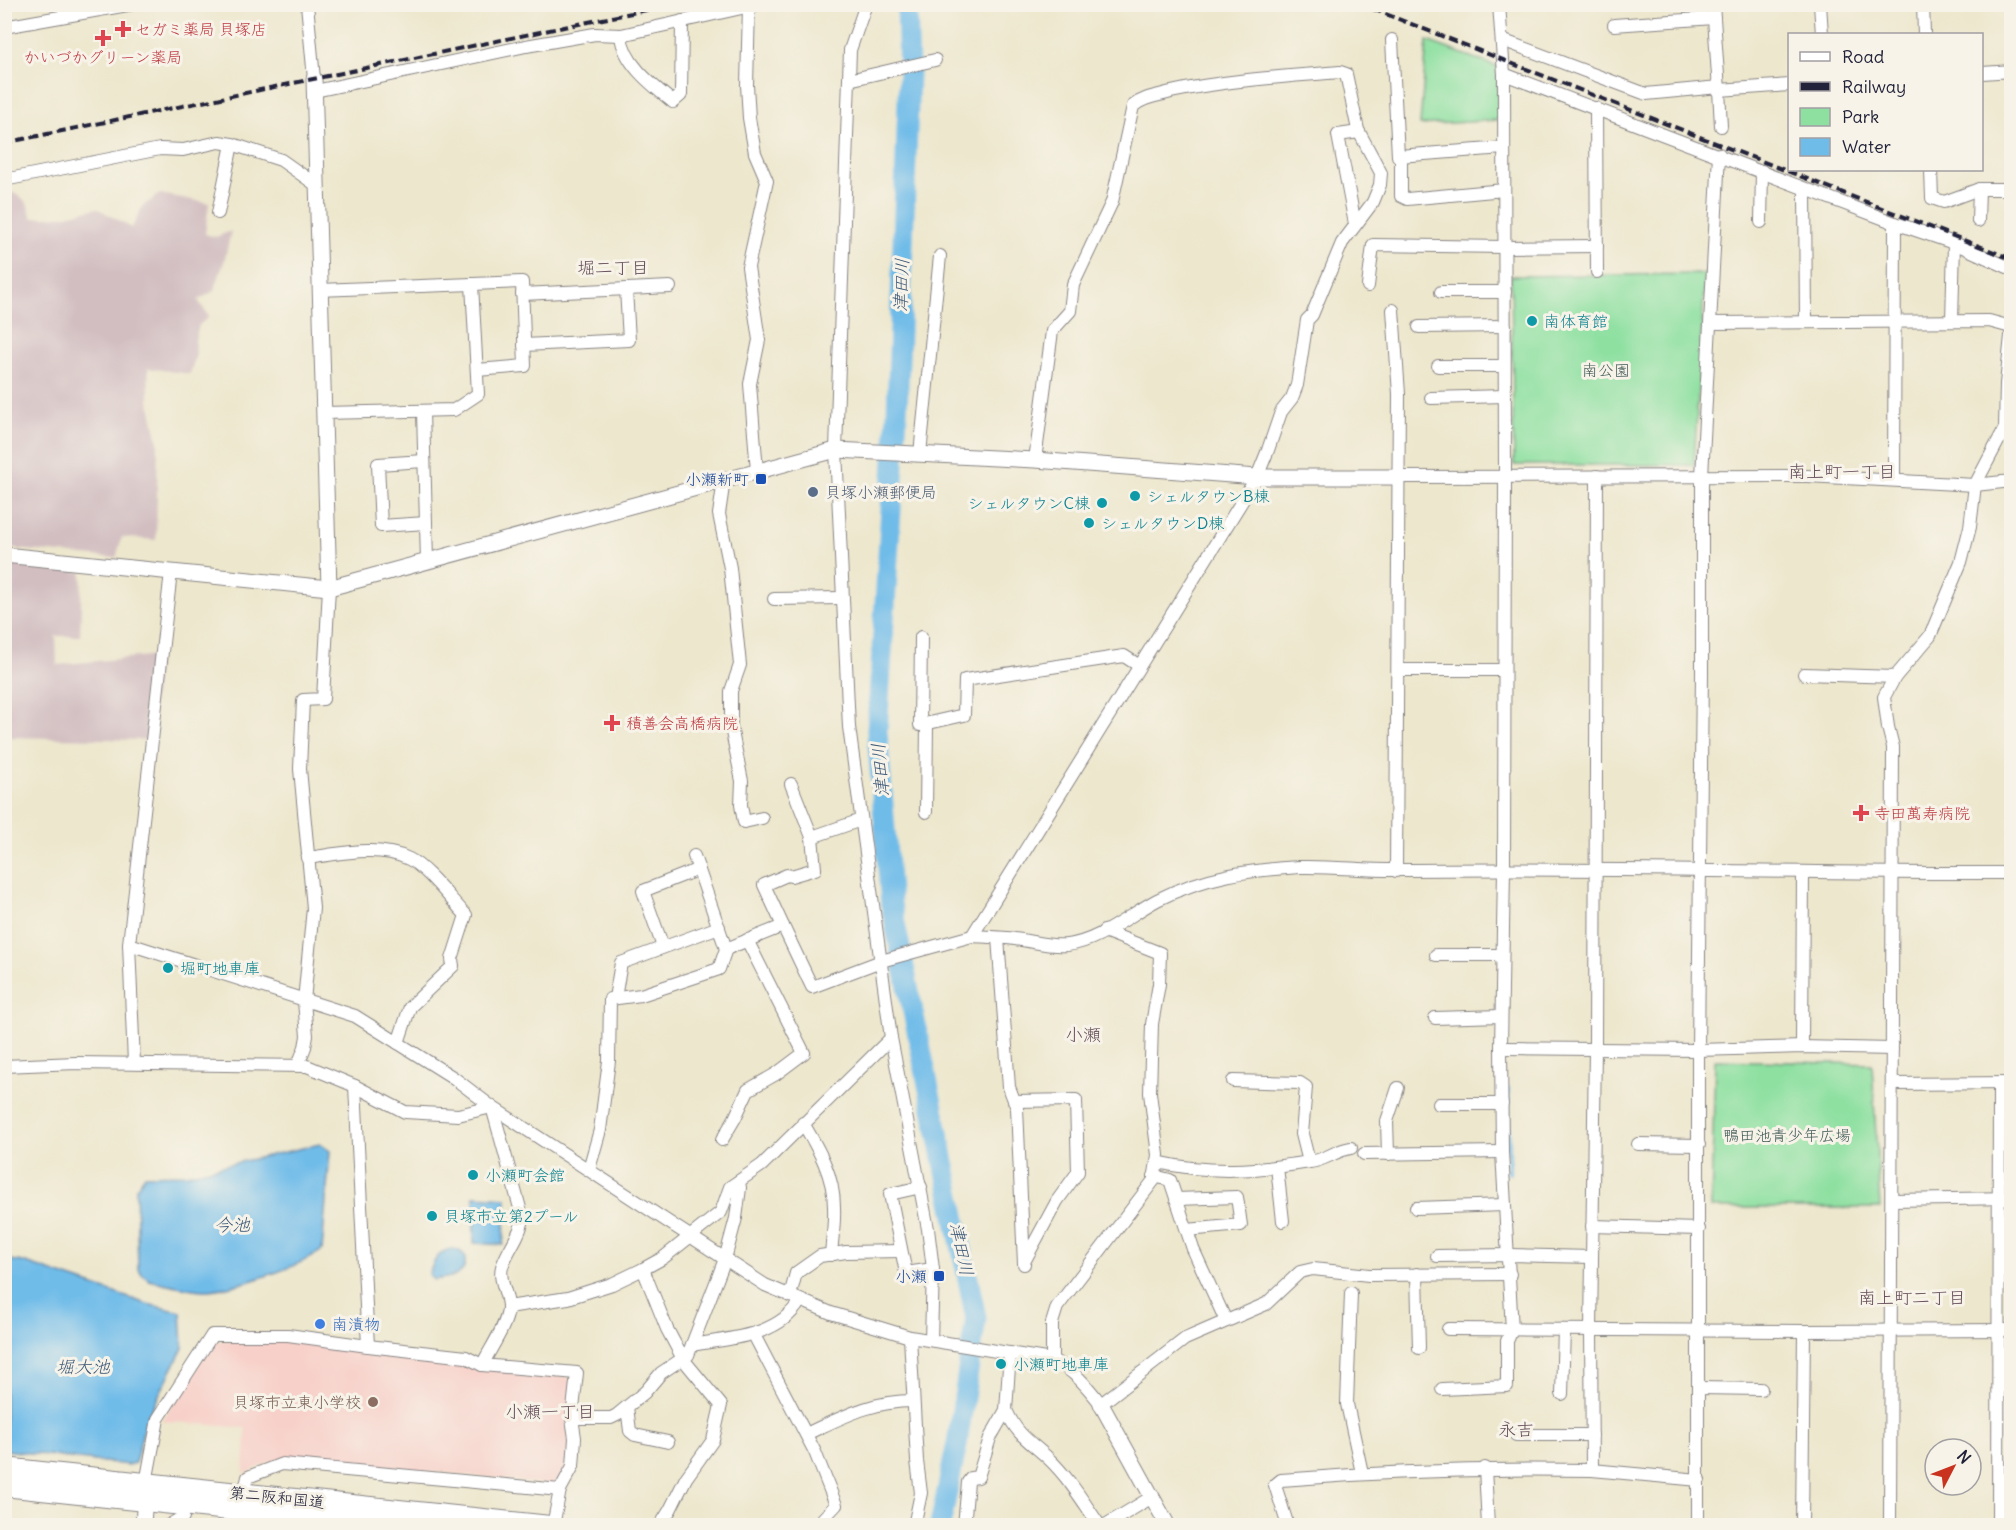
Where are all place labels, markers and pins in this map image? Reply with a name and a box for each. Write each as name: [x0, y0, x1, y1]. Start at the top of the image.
place label: セガミ薬局 貝塚店: [135, 19, 267, 39]
marker: セガミ薬局 貝塚店: [116, 22, 130, 36]
marker: かいづかグリーン薬局: [96, 31, 110, 45]
place label: かいづかグリーン薬局: [23, 47, 183, 67]
place label: 南体育館: [1544, 311, 1608, 331]
marker: 南体育館: [1525, 314, 1539, 328]
place label: 小瀬新町: [685, 469, 749, 489]
marker: 小瀬新町: [754, 472, 768, 486]
place label: 貝塚小瀬郵便局: [825, 482, 937, 502]
marker: 貝塚小瀬郵便局: [806, 485, 820, 499]
place label: シェルタウンB棟: [1147, 486, 1269, 506]
marker: シェルタウンB棟: [1128, 489, 1142, 503]
place label: シェルタウンC棟: [967, 493, 1090, 513]
marker: シェルタウンC棟: [1095, 496, 1109, 510]
place label: シェルタウンD棟: [1101, 513, 1224, 533]
marker: シェルタウンD棟: [1082, 516, 1096, 530]
place label: 積善会高橋病院: [626, 713, 738, 733]
marker: 積善会高橋病院: [603, 714, 621, 732]
place label: 寺田萬寿病院: [1874, 803, 1970, 823]
marker: 寺田萬寿病院: [1852, 804, 1870, 822]
place label: 堀町地車庫: [180, 958, 260, 978]
marker: 堀町地車庫: [161, 961, 175, 975]
place label: 小瀬町会館: [485, 1165, 565, 1185]
marker: 小瀬町会館: [466, 1168, 480, 1182]
place label: 貝塚市立第2プール: [444, 1206, 579, 1226]
marker: 貝塚市立第2プール: [425, 1209, 439, 1223]
place label: 小瀬: [895, 1266, 927, 1286]
marker: 小瀬: [932, 1269, 946, 1283]
place label: 南漬物: [332, 1314, 380, 1334]
marker: 南漬物: [313, 1317, 327, 1331]
place label: 小瀬町地車庫: [1013, 1354, 1109, 1374]
marker: 小瀬町地車庫: [994, 1357, 1008, 1371]
place label: 貝塚市立東小学校: [233, 1392, 361, 1412]
marker: 貝塚市立東小学校: [366, 1395, 380, 1409]

